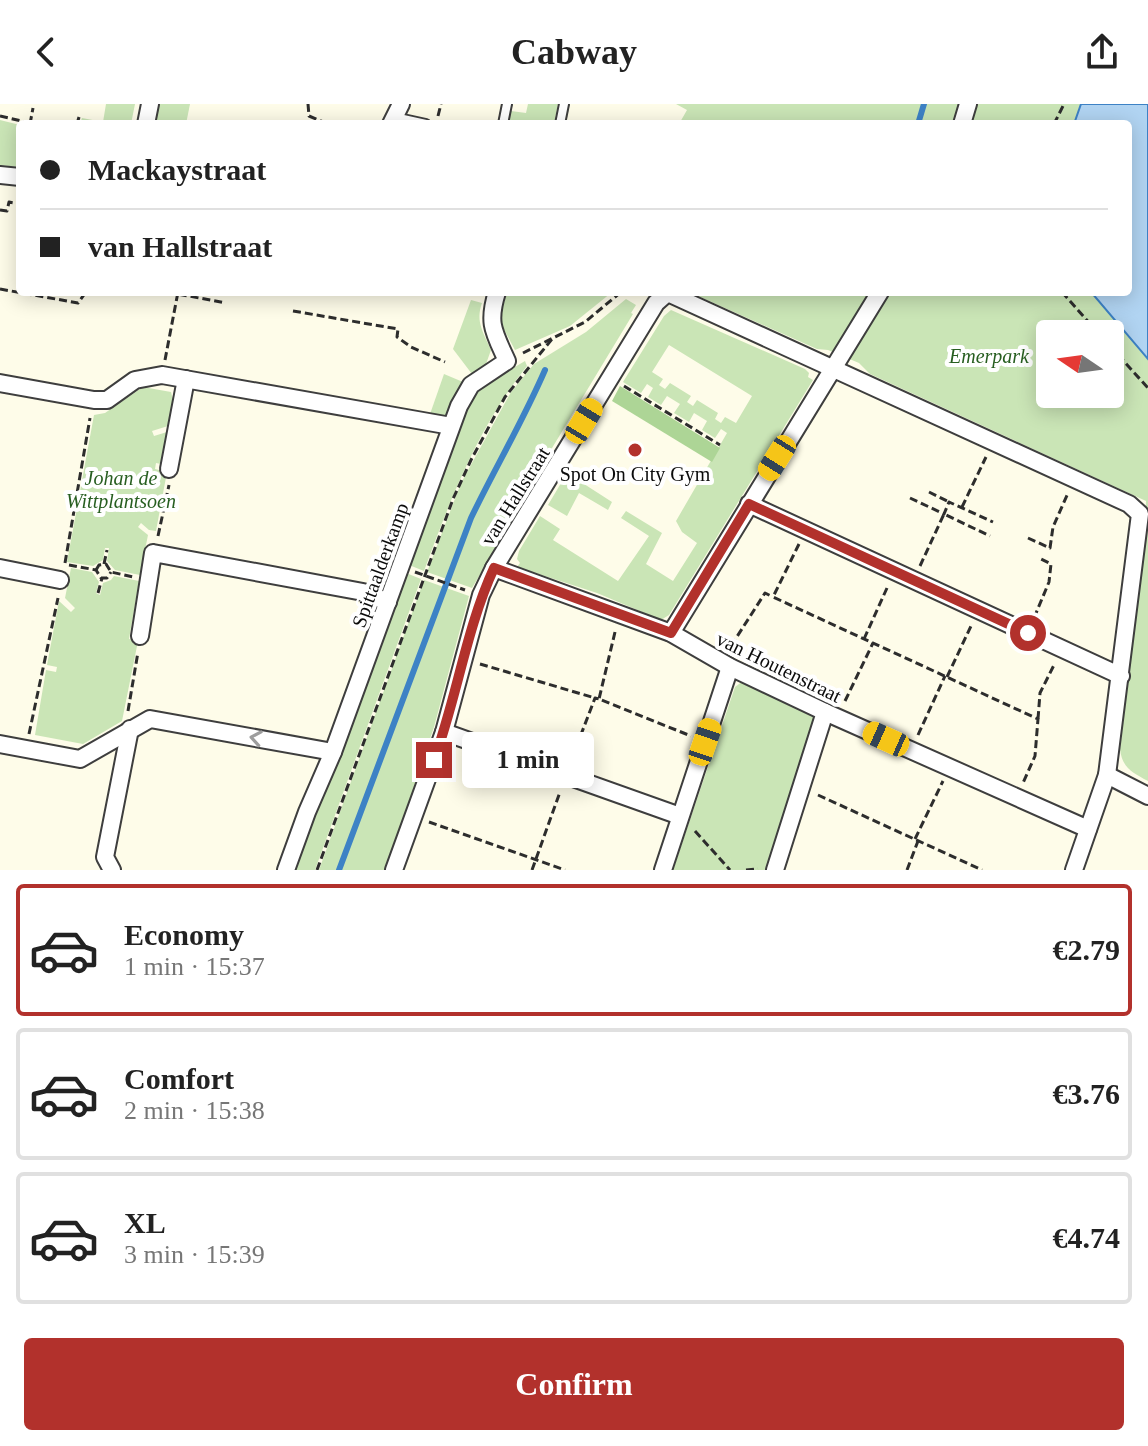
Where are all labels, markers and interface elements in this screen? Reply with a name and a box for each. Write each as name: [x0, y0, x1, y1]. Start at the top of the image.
icon: back: [24, 30, 68, 74]
icon: share: [1080, 30, 1124, 74]
text: Cabway: [511, 32, 637, 72]
text: Mackaystraat: [88, 153, 266, 186]
text: van Hallstraat: [88, 230, 272, 263]
north arrow: [1036, 320, 1124, 408]
map controls: [1036, 320, 1124, 408]
park label: Emerpark: [948, 345, 1030, 368]
car: [561, 394, 607, 448]
car: [754, 431, 800, 485]
marker: Spot On City Gym: [626, 441, 644, 459]
street label: van Hallstraat: [476, 442, 554, 549]
place label: Spot On City Gym: [560, 463, 711, 486]
park label: Johan de Wittplantsoen: [66, 467, 176, 513]
street label: Spittaalderkamp: [347, 500, 414, 631]
route start: [1010, 615, 1046, 651]
street label: van Houtenstraat: [713, 627, 845, 707]
car: [686, 715, 724, 769]
car: [859, 718, 913, 760]
one-way arrow: [250, 730, 263, 747]
callout: 1 min: [462, 732, 594, 788]
route end: [416, 742, 452, 778]
text: 1 min: [497, 745, 559, 774]
icon: car: [28, 914, 100, 986]
text: Economy: [124, 918, 244, 951]
text: €2.79: [1053, 933, 1120, 966]
text: 1 min · 15:37: [124, 952, 265, 981]
icon: car: [28, 1058, 100, 1130]
text: Comfort: [124, 1062, 234, 1095]
text: €3.76: [1053, 1077, 1120, 1110]
text: 2 min · 15:38: [124, 1096, 265, 1125]
icon: car: [28, 1202, 100, 1274]
text: XL: [124, 1206, 166, 1239]
text: €4.74: [1053, 1221, 1120, 1254]
text: 3 min · 15:39: [124, 1240, 265, 1269]
button: Confirm: [24, 1338, 1124, 1430]

